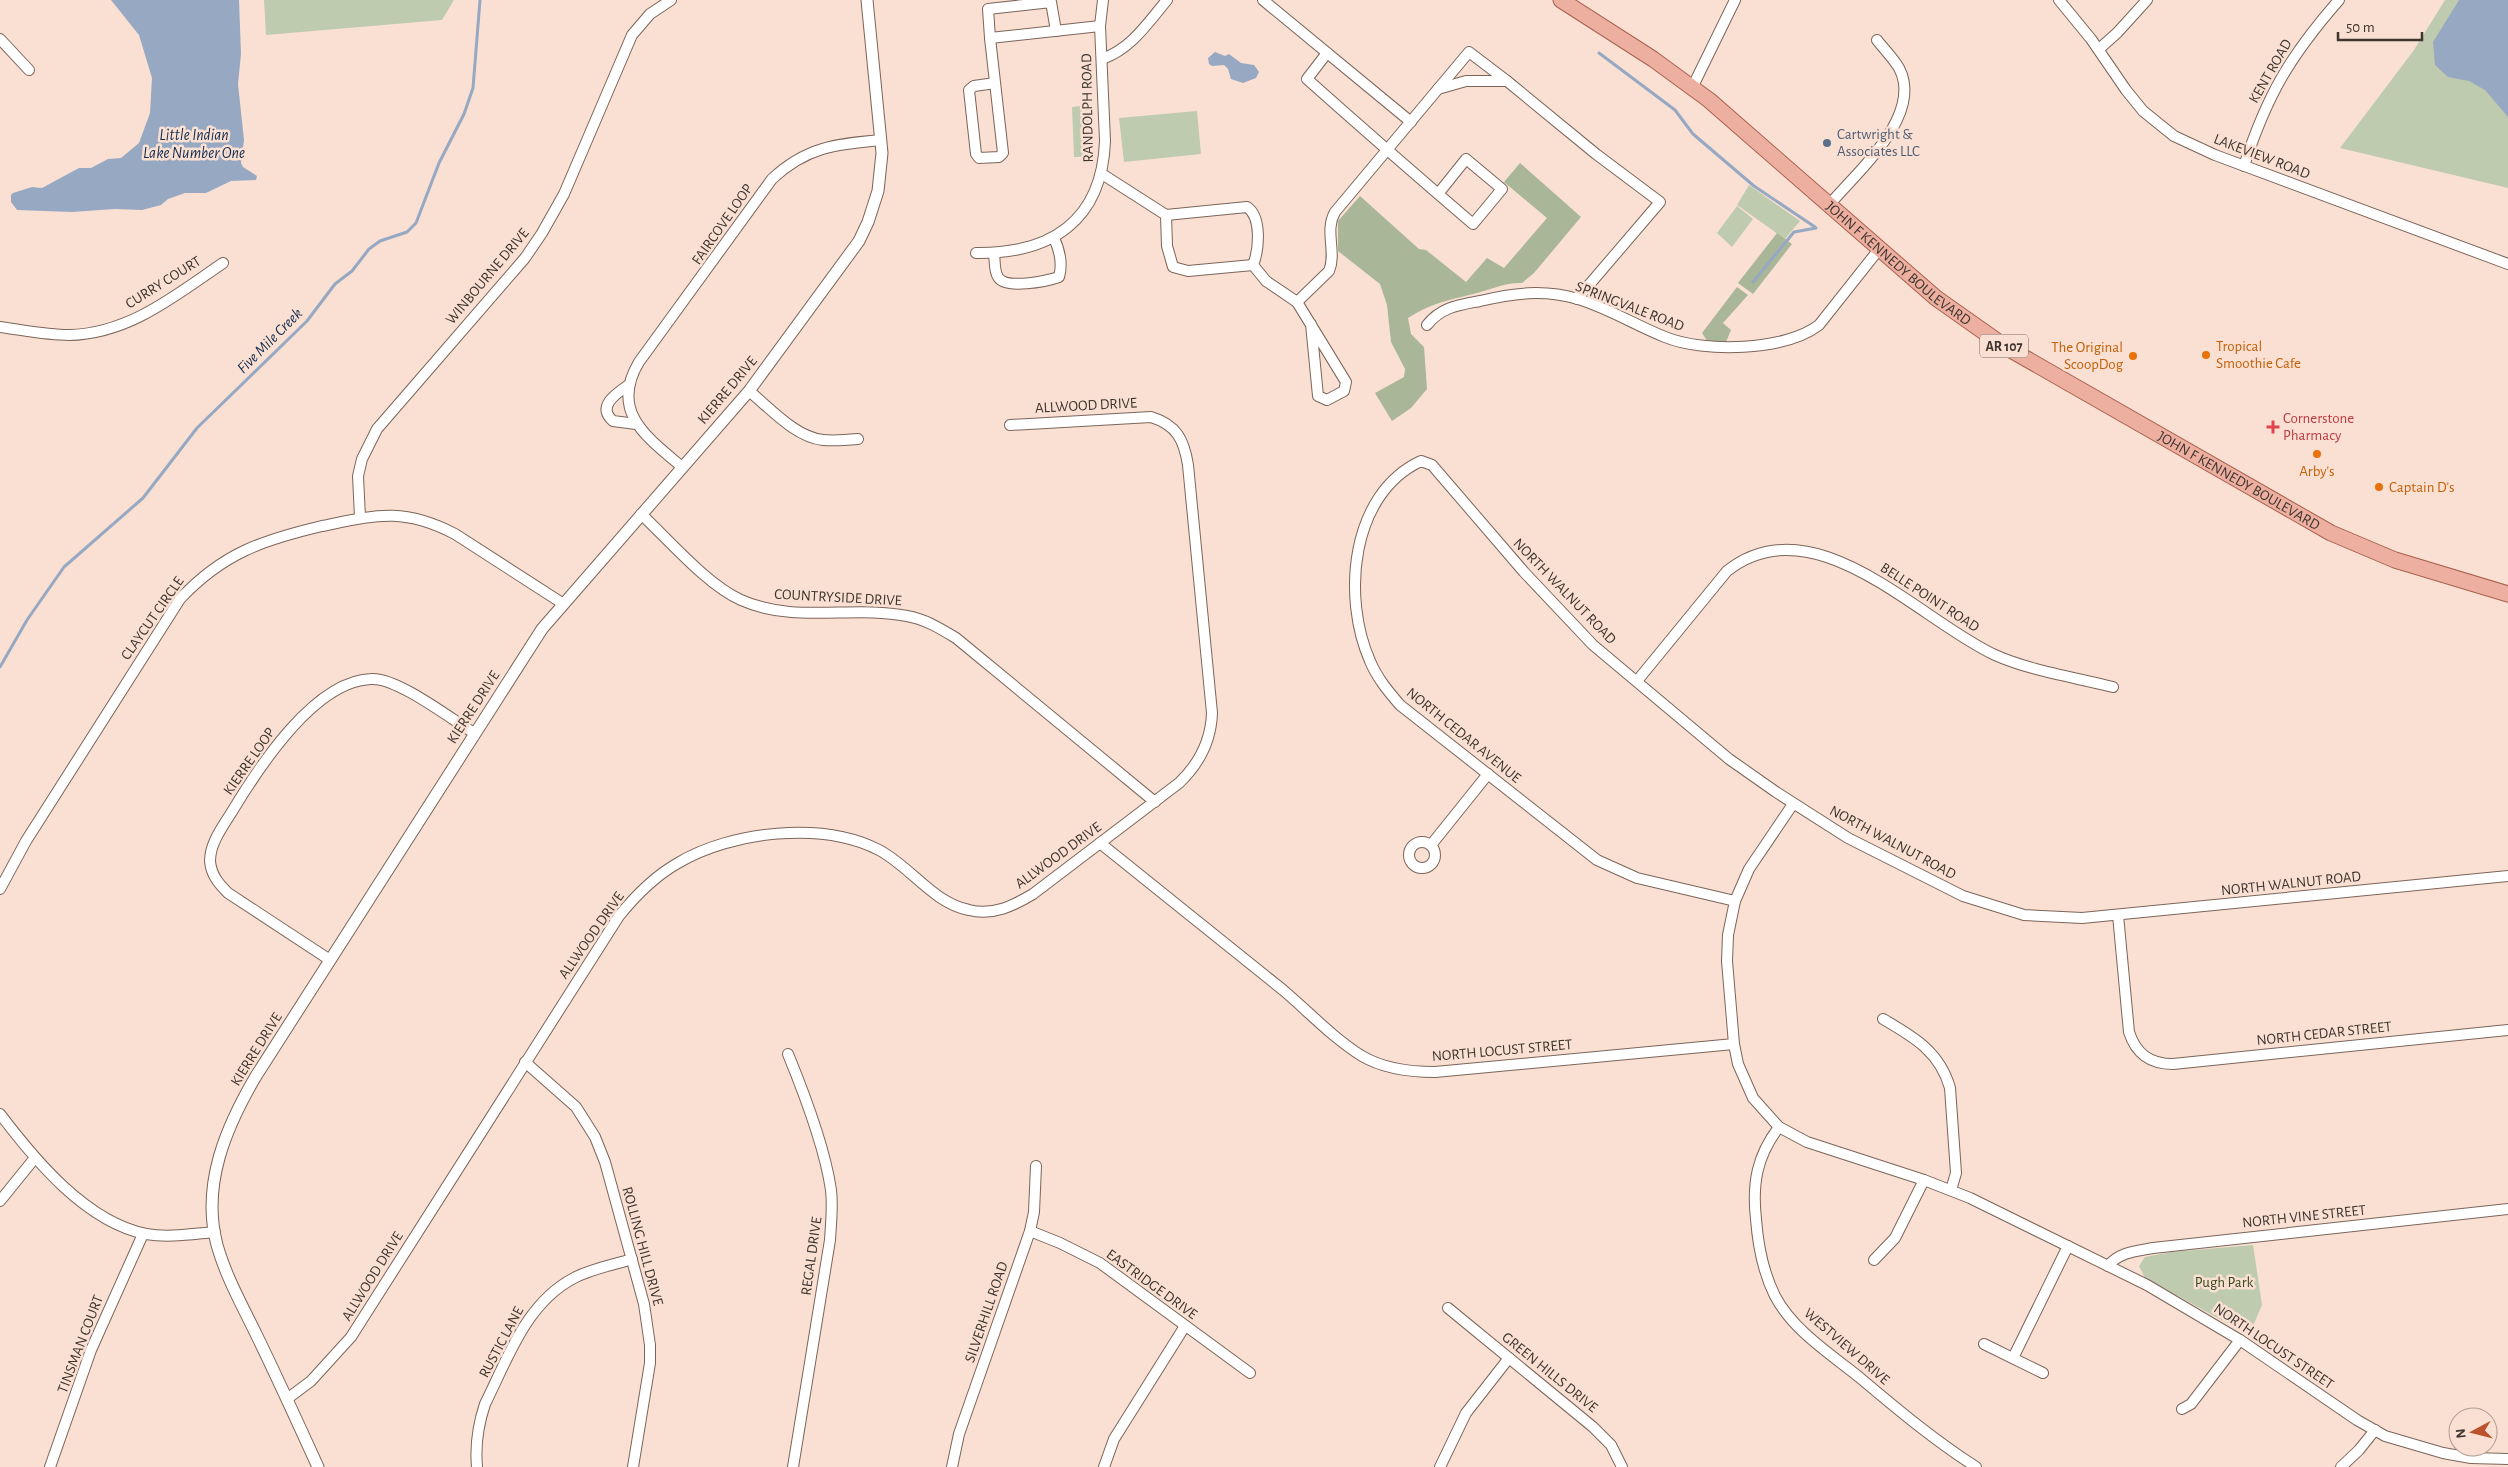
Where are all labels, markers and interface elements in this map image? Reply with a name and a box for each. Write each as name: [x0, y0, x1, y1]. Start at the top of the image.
scale bar: [2338, 10, 2422, 42]
text: 50 m: [2346, 20, 2375, 35]
street label: KENT ROAD: [2246, 36, 2295, 106]
street label: RANDOLPH ROAD: [1079, 53, 1096, 163]
water label: Little Indian Lake Number One: [143, 127, 245, 161]
place label: Cartwright & Associates LLC: [1837, 127, 1920, 159]
street label: LAKEVIEW ROAD: [2212, 131, 2312, 182]
marker: Cartwright & Associates LLC: [1821, 137, 1833, 149]
street label: FAIRCOVE LOOP: [689, 181, 756, 267]
street label: JOHN F KENNEDY BOULEVARD: [1823, 199, 1974, 328]
street label: WINBOURNE DRIVE: [443, 225, 532, 327]
street label: CURRY COURT: [123, 253, 204, 311]
street label: SPRINGVALE ROAD: [1574, 279, 1686, 334]
water label: Five Mile Creek: [234, 305, 305, 376]
road number: AR 107: [1980, 334, 2028, 358]
place label: Tropical Smoothie Cafe: [2216, 339, 2301, 371]
place label: The Original ScoopDog: [2051, 340, 2124, 372]
marker: Tropical Smoothie Cafe: [2200, 349, 2212, 361]
marker: The Original ScoopDog: [2127, 350, 2139, 362]
street label: KIERRE DRIVE: [695, 354, 760, 427]
street label: ALLWOOD DRIVE: [1035, 395, 1137, 416]
place label: Cornerstone Pharmacy: [2283, 411, 2354, 443]
marker: Cornerstone Pharmacy: [2267, 421, 2279, 433]
street label: JOHN F KENNEDY BOULEVARD: [2155, 429, 2323, 533]
marker: Arby's: [2311, 448, 2323, 460]
place label: Arby's: [2299, 464, 2335, 479]
place label: Captain D's: [2389, 480, 2454, 495]
marker: Captain D's: [2373, 481, 2385, 493]
street label: NORTH WALNUT ROAD: [1510, 536, 1619, 647]
street label: BELLE POINT ROAD: [1878, 560, 1982, 635]
street label: CLAYCUT CIRCLE: [118, 574, 187, 663]
street label: COUNTRYSIDE DRIVE: [774, 587, 902, 608]
street label: KIERRE DRIVE: [444, 668, 502, 746]
street label: NORTH CEDAR AVENUE: [1404, 685, 1524, 786]
street label: KIERRE LOOP: [221, 725, 278, 798]
street label: NORTH WALNUT ROAD: [1827, 803, 1959, 882]
street label: ALLWOOD DRIVE: [1013, 819, 1104, 892]
street label: NORTH WALNUT ROAD: [2220, 869, 2362, 898]
street label: ALLWOOD DRIVE: [556, 889, 627, 981]
street label: KIERRE DRIVE: [228, 1010, 285, 1089]
street label: NORTH CEDAR STREET: [2256, 1019, 2393, 1048]
street label: NORTH LOCUST STREET: [1431, 1037, 1573, 1064]
street label: ROLLING HILL DRIVE: [619, 1185, 666, 1307]
street label: NORTH VINE STREET: [2242, 1202, 2367, 1230]
street label: REGAL DRIVE: [799, 1216, 824, 1296]
street label: ALLWOOD DRIVE: [339, 1229, 406, 1324]
street label: EASTRIDGE DRIVE: [1103, 1247, 1200, 1322]
street label: SILVERHILL ROAD: [962, 1259, 1011, 1365]
park label: Pugh Park: [2195, 1275, 2254, 1290]
street label: TINSMAN COURT: [55, 1292, 106, 1395]
street label: NORTH LOCUST STREET: [2211, 1301, 2337, 1392]
street label: RUSTIC LANE: [477, 1304, 526, 1380]
street label: WESTVIEW DRIVE: [1801, 1305, 1892, 1387]
street label: GREEN HILLS DRIVE: [1499, 1329, 1600, 1415]
north arrow: [2448, 1407, 2498, 1457]
text: N: [2454, 1428, 2469, 1439]

